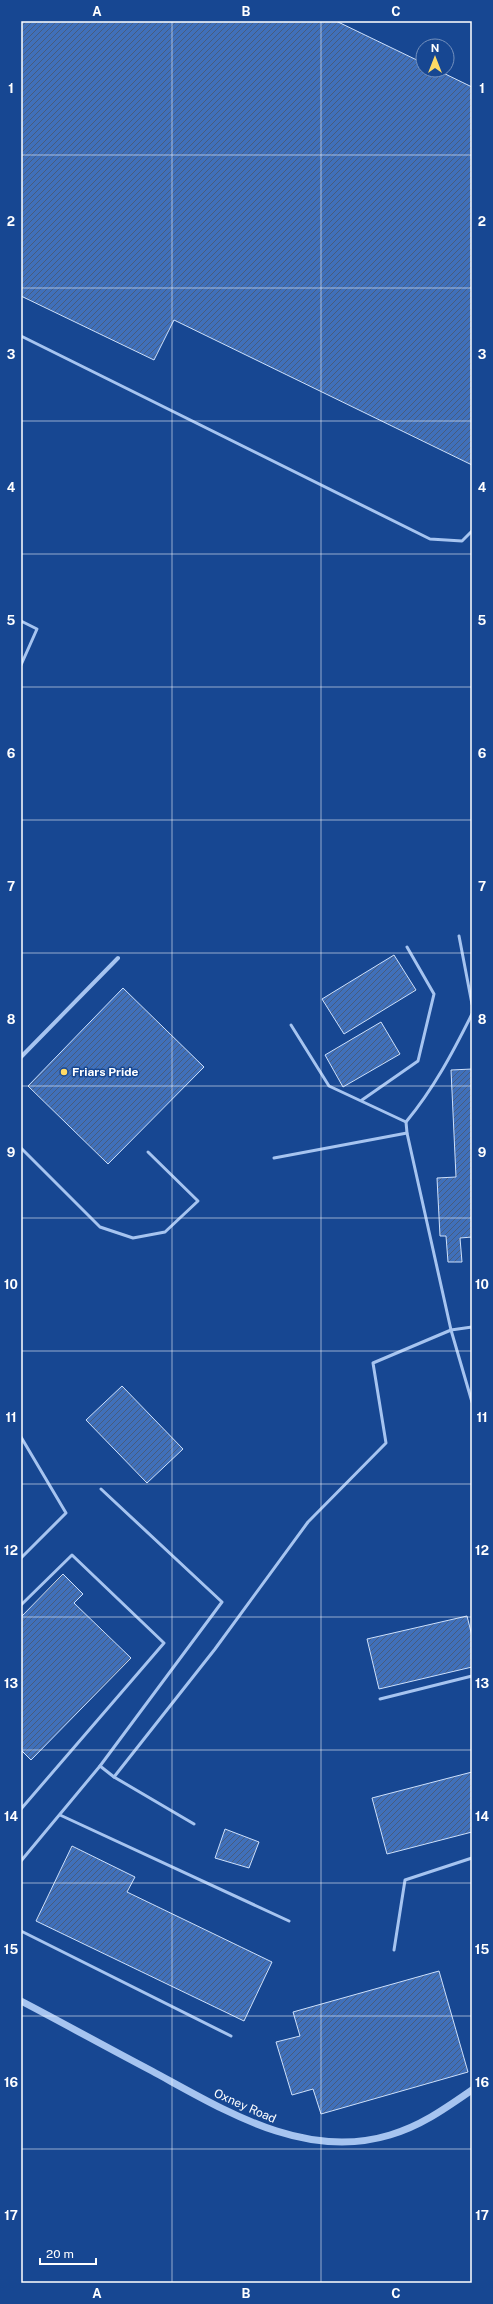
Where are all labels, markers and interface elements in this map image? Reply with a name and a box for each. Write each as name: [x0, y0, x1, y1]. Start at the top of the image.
text: A: [92, 4, 102, 19]
text: B: [242, 4, 251, 19]
text: C: [391, 4, 401, 19]
north arrow: [415, 38, 455, 78]
text: N: [431, 42, 439, 54]
text: 1: [8, 81, 14, 96]
text: 1: [479, 81, 485, 96]
text: 2: [7, 214, 15, 229]
text: 2: [478, 214, 486, 229]
text: 3: [7, 347, 16, 362]
text: 3: [478, 347, 487, 362]
text: 4: [7, 480, 16, 495]
text: 4: [478, 480, 487, 495]
text: 5: [7, 613, 16, 628]
text: 5: [478, 613, 487, 628]
text: 6: [7, 746, 16, 761]
text: 6: [478, 746, 487, 761]
text: 7: [7, 879, 15, 894]
text: 7: [478, 879, 486, 894]
text: 8: [7, 1012, 16, 1027]
text: 8: [478, 1012, 487, 1027]
place label: Friars Pride: [72, 1065, 138, 1079]
marker: Friars Pride: [59, 1067, 69, 1077]
text: 9: [7, 1145, 15, 1160]
text: 9: [478, 1145, 486, 1160]
text: 10: [4, 1277, 18, 1292]
text: 10: [475, 1277, 489, 1292]
text: 11: [5, 1410, 17, 1425]
text: 11: [476, 1410, 488, 1425]
text: 12: [4, 1543, 18, 1558]
text: 12: [475, 1543, 489, 1558]
text: 13: [4, 1676, 18, 1691]
text: 13: [475, 1676, 489, 1691]
text: 14: [4, 1809, 19, 1824]
text: 14: [475, 1809, 490, 1824]
text: 15: [4, 1942, 18, 1957]
text: 15: [475, 1942, 489, 1957]
text: 16: [4, 2075, 18, 2090]
text: 16: [475, 2075, 489, 2090]
street label: Oxney Road: [212, 2086, 278, 2126]
text: 17: [4, 2208, 18, 2223]
text: 17: [475, 2208, 489, 2223]
scale bar: [40, 2240, 96, 2266]
text: 20 m: [46, 2247, 74, 2261]
text: A: [92, 2286, 102, 2301]
text: B: [242, 2286, 251, 2301]
text: C: [391, 2286, 401, 2301]

